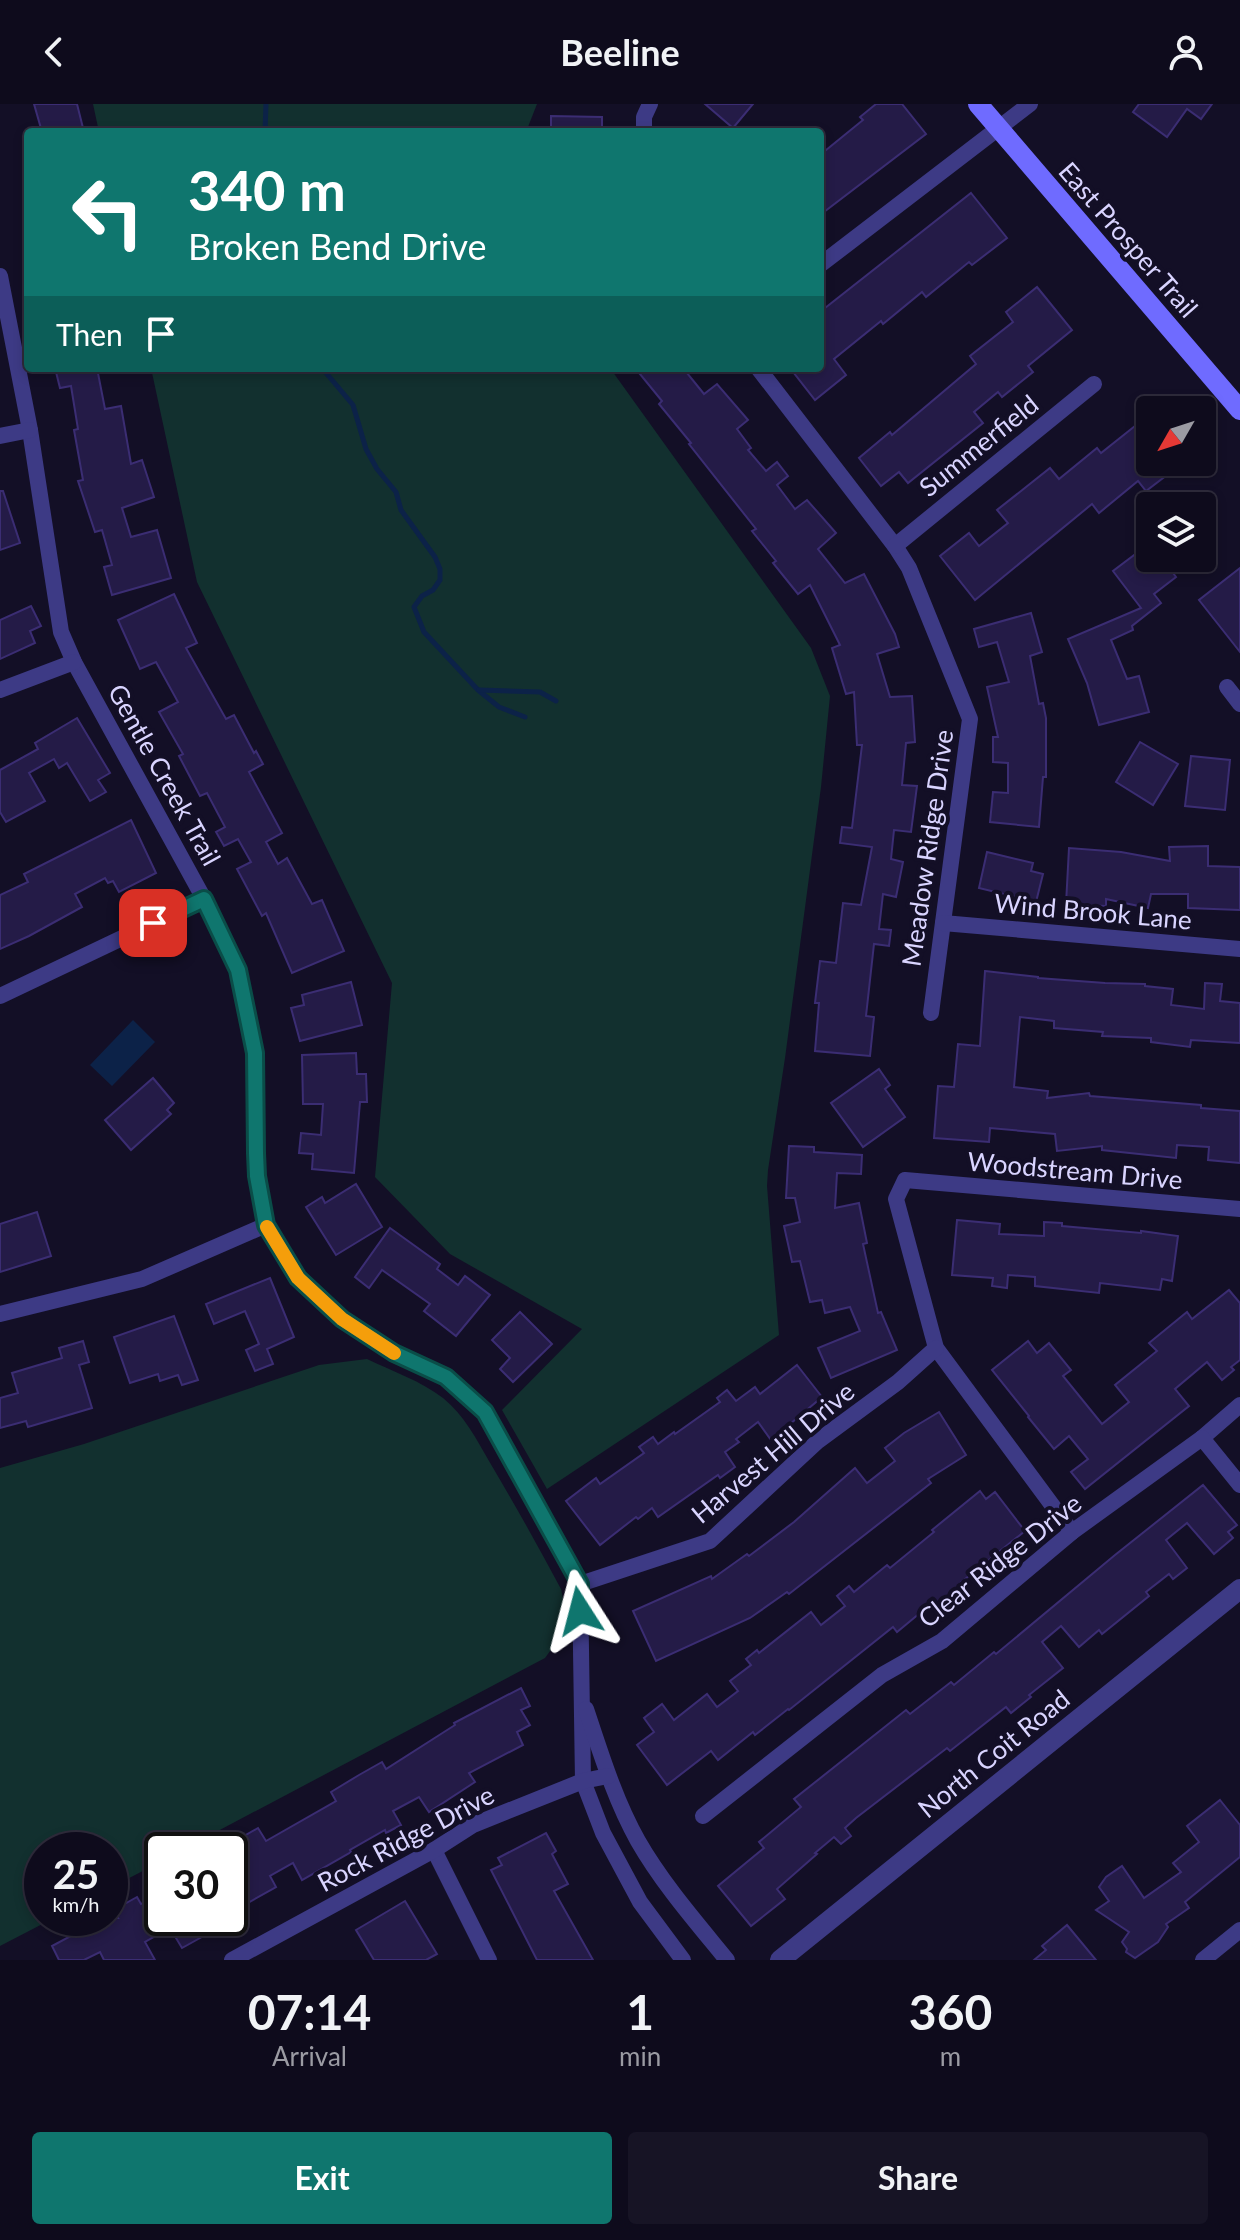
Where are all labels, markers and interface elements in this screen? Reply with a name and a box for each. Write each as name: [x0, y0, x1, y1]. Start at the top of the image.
icon: back: [32, 30, 76, 74]
text: Beeline: [560, 30, 680, 74]
icon: person: [1164, 30, 1208, 74]
street label: East Prosper Trail: [1053, 155, 1205, 324]
text: 340 m: [188, 156, 346, 223]
icon: left: [56, 160, 160, 264]
text: Broken Bend Drive: [188, 224, 487, 268]
icon: arrive: [139, 312, 183, 356]
text: Then: [56, 316, 123, 352]
street label: Summerfield: [912, 388, 1044, 503]
north arrow: [1136, 396, 1216, 476]
map controls: [1136, 396, 1216, 572]
button: layers: [1136, 492, 1216, 572]
street label: Gentle Creek Trail: [102, 678, 228, 871]
street label: Meadow Ridge Drive: [895, 727, 959, 968]
street label: Wind Brook Lane: [993, 886, 1193, 936]
pin: [119, 889, 187, 957]
icon: arrive: [131, 901, 175, 945]
street label: Woodstream Drive: [966, 1145, 1184, 1195]
street label: Harvest Hill Drive: [684, 1375, 860, 1530]
street label: Clear Ridge Drive: [911, 1487, 1087, 1634]
position arrow: [538, 1569, 622, 1653]
street label: North Coit Road: [911, 1682, 1076, 1824]
street label: Rock Ridge Drive: [312, 1778, 499, 1898]
speed limit sign: 30: [144, 1832, 248, 1936]
text: 25: [53, 1850, 99, 1898]
text: km/h: [53, 1892, 99, 1916]
text: 07:14: [248, 1983, 371, 2040]
text: 1: [626, 1983, 654, 2040]
text: 360: [909, 1983, 992, 2040]
text: Arrival: [272, 2040, 347, 2072]
text: min: [619, 2040, 661, 2072]
text: m: [940, 2040, 961, 2072]
button: Exit: [32, 2132, 612, 2224]
button: Share: [628, 2132, 1208, 2224]

